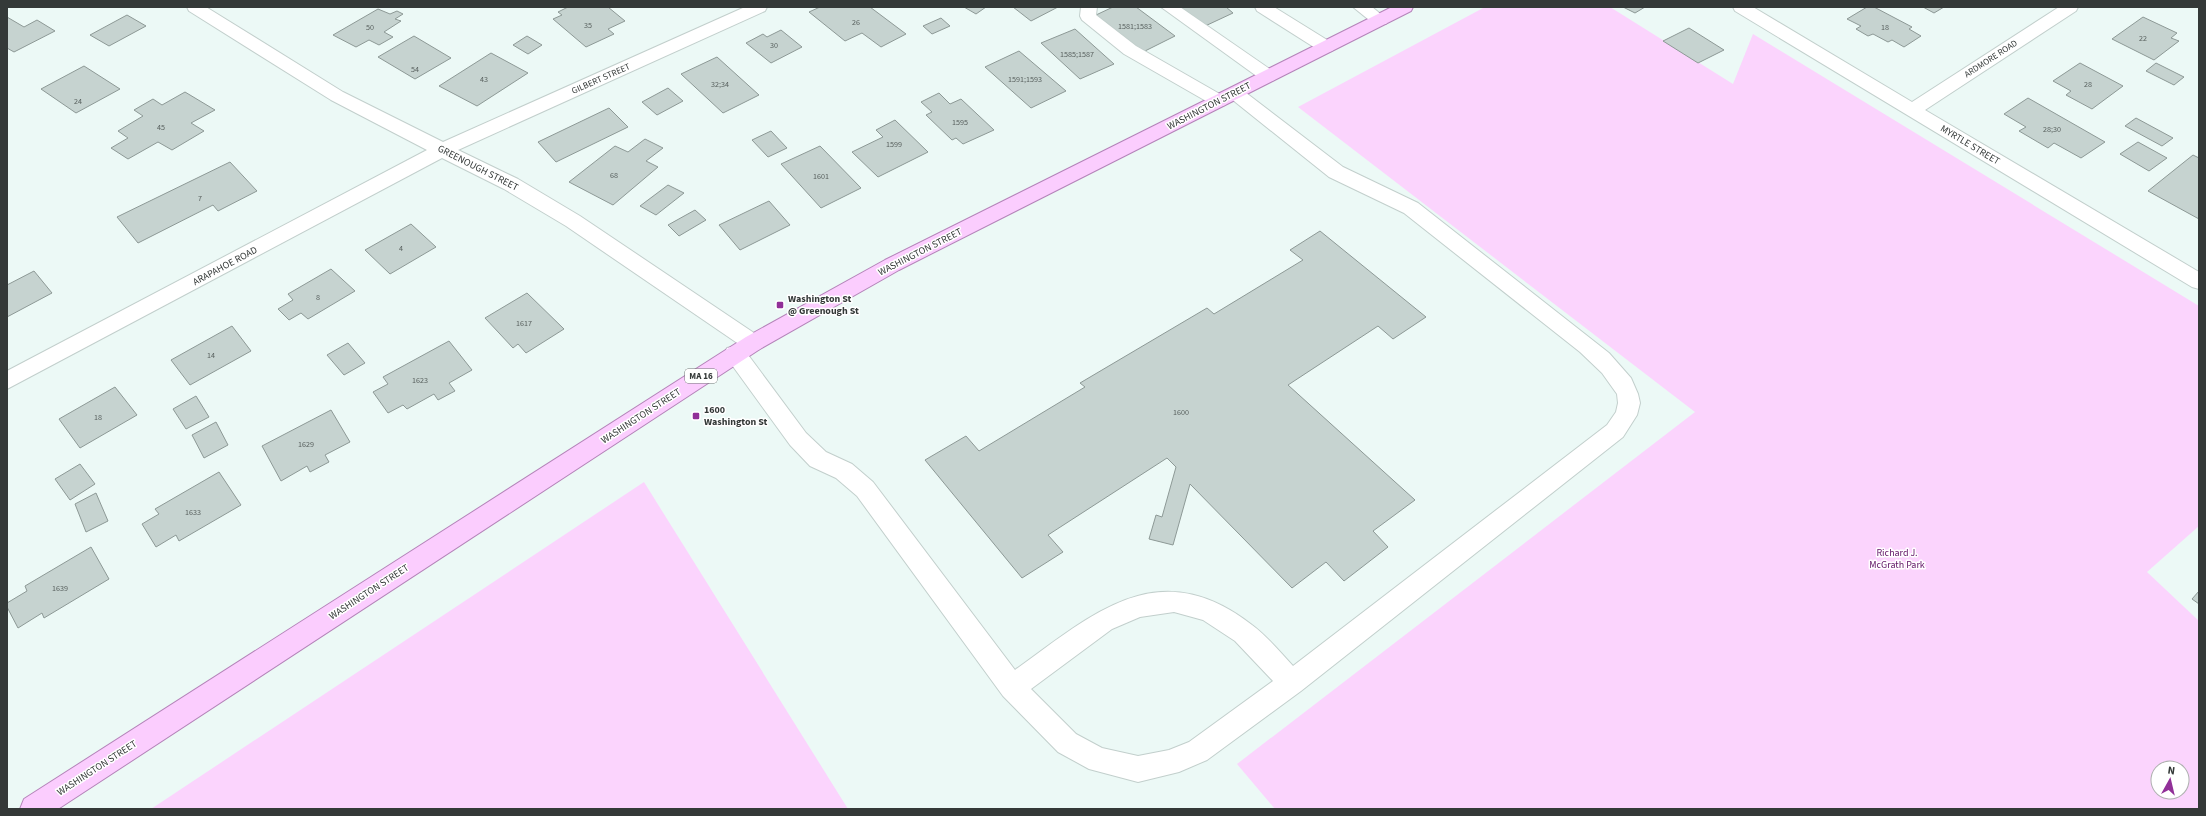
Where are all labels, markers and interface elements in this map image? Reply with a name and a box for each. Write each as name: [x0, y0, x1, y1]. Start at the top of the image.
house number: 26: [852, 17, 860, 28]
house number: 35: [584, 20, 592, 31]
house number: 1581;1583: [1118, 21, 1152, 32]
house number: 50: [366, 22, 374, 33]
house number: 18: [1881, 22, 1889, 33]
house number: 22: [2139, 33, 2147, 44]
street label: ARDMORE ROAD: [1962, 37, 2021, 81]
house number: 30: [770, 40, 778, 51]
house number: 1585;1587: [1060, 49, 1094, 60]
street label: GILBERT STREET: [570, 60, 632, 98]
house number: 54: [411, 64, 419, 75]
house number: 43: [480, 74, 488, 85]
house number: 1591;1593: [1008, 74, 1042, 85]
street label: WASHINGTON STREET: [1165, 78, 1254, 133]
house number: 32;34: [711, 79, 729, 90]
house number: 28: [2084, 79, 2092, 90]
house number: 24: [74, 96, 82, 107]
house number: 1595: [952, 117, 968, 128]
house number: 45: [157, 122, 165, 133]
street label: MYRTLE STREET: [1938, 122, 2003, 169]
house number: 28;30: [2043, 124, 2061, 135]
house number: 1599: [886, 139, 902, 150]
street label: GREENOUGH STREET: [435, 142, 521, 195]
house number: 68: [610, 170, 618, 181]
house number: 1601: [813, 171, 829, 182]
house number: 7: [198, 193, 202, 204]
street label: WASHINGTON STREET: [876, 224, 965, 279]
street label: ARAPAHOE ROAD: [190, 243, 260, 289]
house number: 4: [399, 243, 403, 254]
house number: 8: [316, 292, 320, 303]
place label: Washington St @ Greenough St: [788, 292, 859, 318]
marker: Washington St @ Greenough St: [775, 300, 785, 310]
house number: 1617: [516, 318, 532, 329]
house number: 14: [207, 350, 215, 361]
road number: MA 16: [685, 369, 717, 383]
house number: 1623: [412, 375, 428, 386]
street label: WASHINGTON STREET: [598, 385, 684, 447]
place label: 1600 Washington St: [704, 403, 767, 429]
house number: 1600: [1173, 407, 1189, 418]
marker: 1600 Washington St: [691, 411, 701, 421]
house number: 18: [94, 412, 102, 423]
house number: 1629: [298, 439, 314, 450]
house number: 1633: [185, 507, 201, 518]
park label: Richard J. McGrath Park: [1869, 546, 1925, 572]
street label: WASHINGTON STREET: [326, 561, 412, 623]
house number: 1639: [52, 583, 68, 594]
street label: WASHINGTON STREET: [54, 737, 140, 799]
north arrow: [2150, 760, 2190, 800]
text: N: [2167, 763, 2176, 779]

